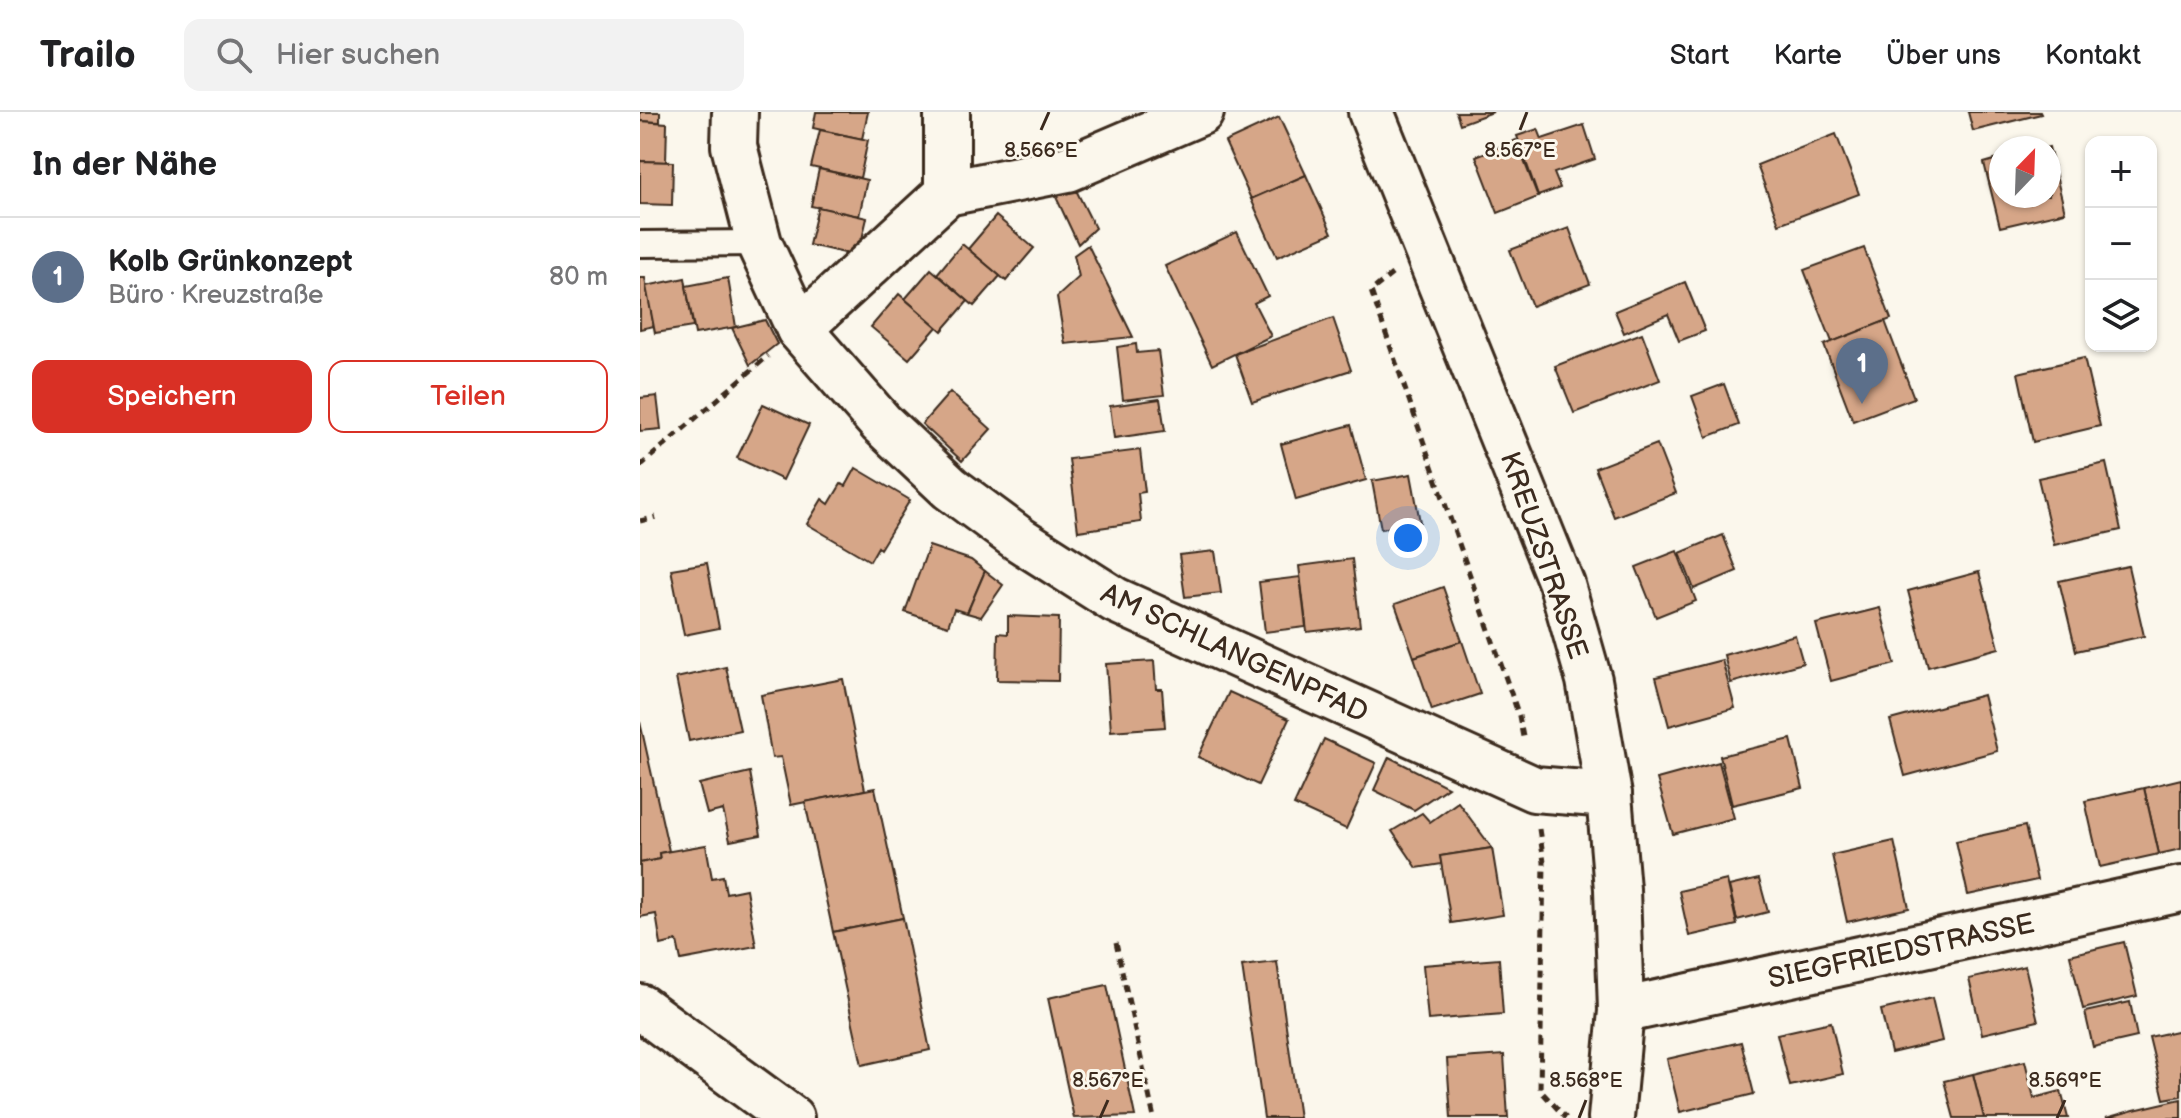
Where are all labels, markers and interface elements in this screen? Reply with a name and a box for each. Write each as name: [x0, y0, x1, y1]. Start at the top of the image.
search box: [184, 19, 744, 91]
text: Trailo: [40, 33, 136, 78]
icon: search: [212, 33, 256, 77]
text: Hier suchen: [276, 37, 440, 73]
text: Start: [1670, 39, 1729, 72]
text: Karte: [1773, 39, 1842, 72]
text: Über uns: [1886, 39, 2001, 72]
text: Kontakt: [2045, 39, 2141, 72]
north arrow: [1989, 136, 2061, 208]
map controls: [2085, 136, 2157, 352]
button: +: [2085, 136, 2157, 208]
text: 8.566°E: [1004, 139, 1078, 163]
text: 8.567°E: [1484, 139, 1556, 163]
text: In der Nähe: [32, 144, 217, 185]
button: −: [2085, 208, 2157, 280]
text: Kolb Grünkonzept: [108, 244, 353, 280]
text: 1: [53, 262, 63, 293]
text: 80 m: [549, 262, 608, 293]
text: Büro · Kreuzstraße: [108, 280, 323, 311]
button: layers: [2085, 280, 2157, 352]
pin: 1: [1836, 338, 1888, 404]
button: Speichern: [32, 360, 312, 433]
button: Teilen: [328, 360, 608, 433]
street label: KREUZSTRASSE: [1493, 448, 1594, 663]
your location: [1388, 518, 1428, 558]
street label: AM SCHLANGENPFAD: [1096, 577, 1373, 730]
street label: SIEGFRIEDSTRASSE: [1765, 907, 2037, 996]
text: 8.567°E: [1072, 1069, 1144, 1093]
text: 8.568°E: [1549, 1069, 1623, 1093]
text: 8.569°E: [2028, 1069, 2102, 1093]

